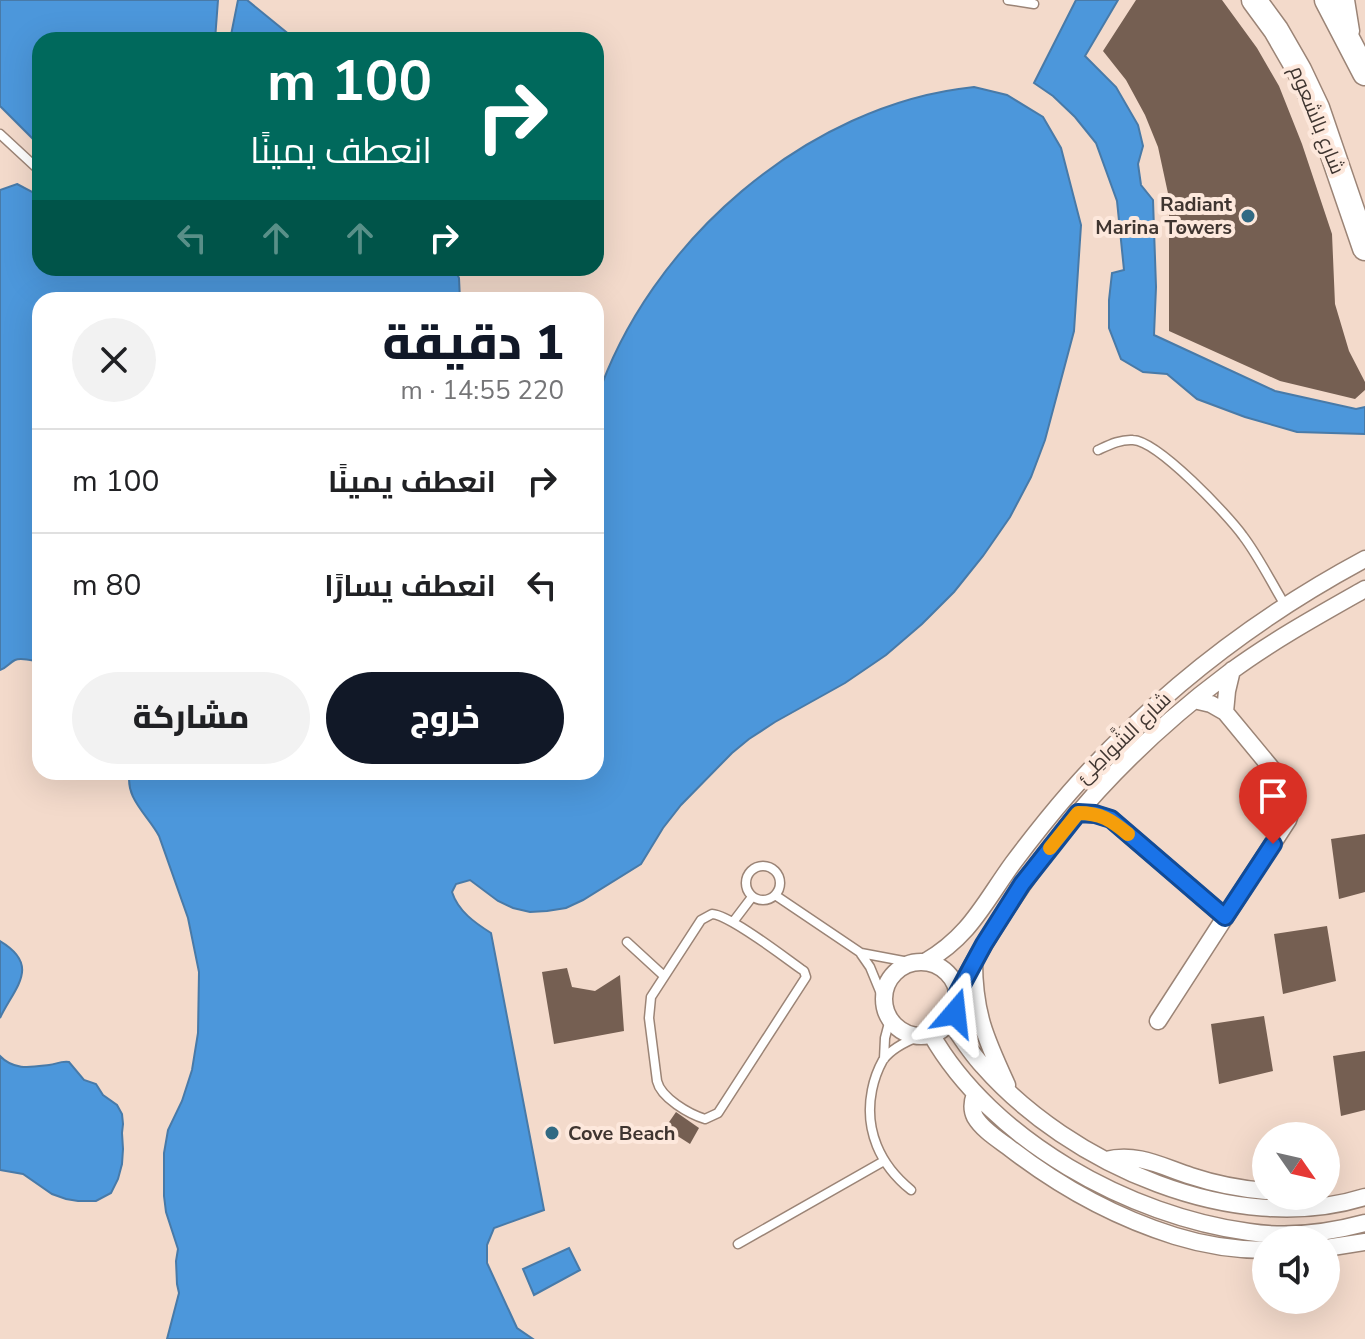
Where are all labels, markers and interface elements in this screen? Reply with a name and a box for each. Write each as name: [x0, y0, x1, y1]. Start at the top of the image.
text: 100 m: [267, 43, 432, 120]
street label: شارع بالشعوم: [1283, 62, 1351, 178]
icon: right: [460, 64, 564, 168]
text: انعطف يمينًا: [250, 127, 432, 176]
place label: Radiant Marina Towers: [1095, 191, 1232, 241]
marker: Radiant Marina Towers: [1239, 207, 1257, 225]
icon: left: [170, 216, 214, 260]
icon: ahead: [254, 216, 298, 260]
icon: ahead: [338, 216, 382, 260]
icon: right: [422, 216, 466, 260]
text: 1 دقيقة: [382, 310, 564, 376]
button: close: [72, 318, 156, 402]
text: 220 m · 14:55: [401, 373, 564, 408]
icon: right: [520, 459, 564, 503]
text: 100 m: [72, 461, 159, 502]
text: انعطف يمينًا: [328, 462, 496, 503]
icon: left: [520, 563, 564, 607]
text: 80 m: [72, 565, 141, 606]
text: انعطف يسارًا: [324, 566, 496, 607]
button: مشاركة: [72, 672, 310, 764]
button: خروج: [326, 672, 564, 764]
street label: شارع الشَّواطِئ: [1069, 684, 1177, 790]
pin: [1239, 762, 1307, 844]
icon: arrive: [1251, 774, 1295, 818]
position arrow: [913, 971, 997, 1055]
place label: Cove Beach: [568, 1120, 675, 1147]
north arrow: [1252, 1122, 1340, 1210]
map controls: [1252, 1122, 1340, 1314]
marker: Cove Beach: [543, 1124, 561, 1142]
button: sound: [1252, 1226, 1340, 1314]

